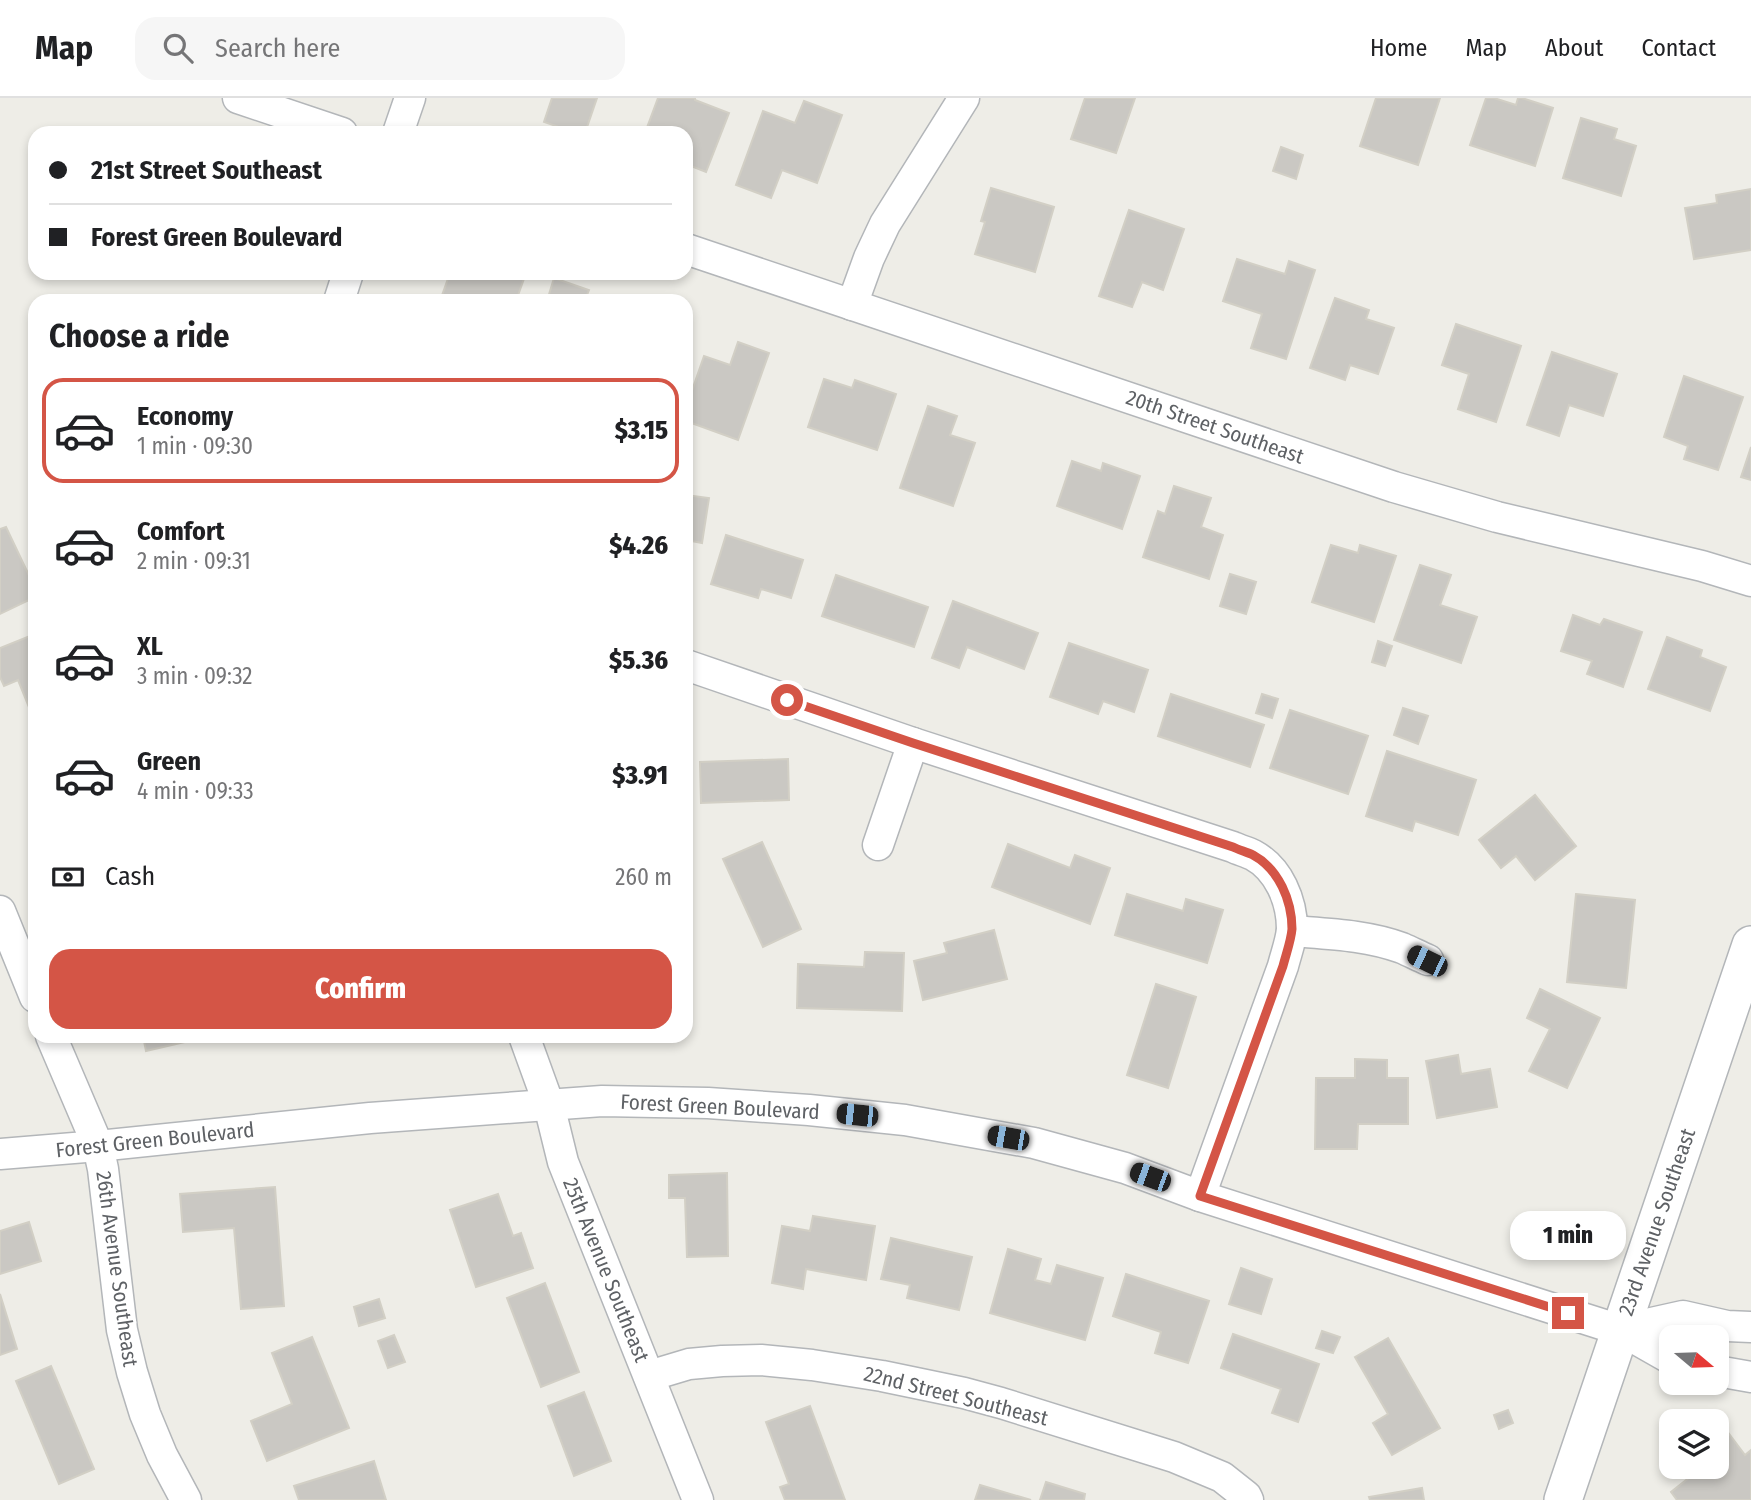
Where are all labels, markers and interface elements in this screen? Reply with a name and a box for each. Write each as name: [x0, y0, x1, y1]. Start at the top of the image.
search box: [135, 17, 625, 80]
text: Map: [35, 28, 93, 68]
icon: search: [159, 29, 197, 67]
text: Search here: [215, 33, 340, 64]
text: Home: [1370, 34, 1427, 62]
text: Map: [1465, 34, 1507, 62]
text: About: [1545, 34, 1603, 62]
text: Contact: [1641, 34, 1716, 62]
text: 21st Street Southeast: [91, 155, 322, 186]
text: Forest Green Boulevard: [91, 222, 342, 253]
text: Choose a ride: [49, 317, 230, 355]
street label: 20th Street Southeast: [1123, 384, 1307, 470]
icon: car: [53, 399, 116, 462]
text: Economy: [137, 401, 233, 432]
text: $3.15: [615, 415, 668, 446]
text: 1 min · 09:30: [137, 432, 253, 460]
icon: car: [53, 514, 116, 577]
text: Comfort: [137, 516, 225, 547]
text: $4.26: [609, 530, 668, 561]
text: 2 min · 09:31: [137, 547, 251, 575]
icon: car: [53, 629, 116, 692]
text: XL: [137, 631, 163, 662]
text: $5.36: [609, 645, 668, 676]
text: 3 min · 09:32: [137, 662, 252, 690]
route start: [771, 684, 803, 716]
icon: car: [53, 744, 116, 807]
text: Green: [137, 746, 201, 777]
text: $3.91: [612, 760, 668, 791]
text: 4 min · 09:33: [137, 777, 254, 805]
icon: cash: [49, 858, 87, 896]
text: Cash: [105, 861, 155, 892]
text: 260 m: [615, 863, 672, 891]
car: [1404, 942, 1451, 980]
button: Confirm: [49, 949, 672, 1029]
street label: Forest Green Boulevard: [620, 1089, 820, 1125]
car: [836, 1102, 879, 1128]
street label: Forest Green Boulevard: [54, 1117, 256, 1163]
car: [986, 1124, 1031, 1152]
street label: 23rd Avenue Southeast: [1613, 1125, 1701, 1319]
car: [1127, 1160, 1174, 1194]
street label: 26th Avenue Southeast: [90, 1170, 144, 1369]
street label: 25th Avenue Southeast: [557, 1174, 655, 1366]
callout: 1 min: [1510, 1212, 1626, 1260]
text: 1 min: [1543, 1221, 1593, 1249]
route end: [1552, 1297, 1584, 1329]
north arrow: [1659, 1325, 1729, 1395]
map controls: [1659, 1325, 1729, 1479]
street label: 22nd Street Southeast: [861, 1361, 1051, 1431]
button: layers: [1659, 1409, 1729, 1479]

